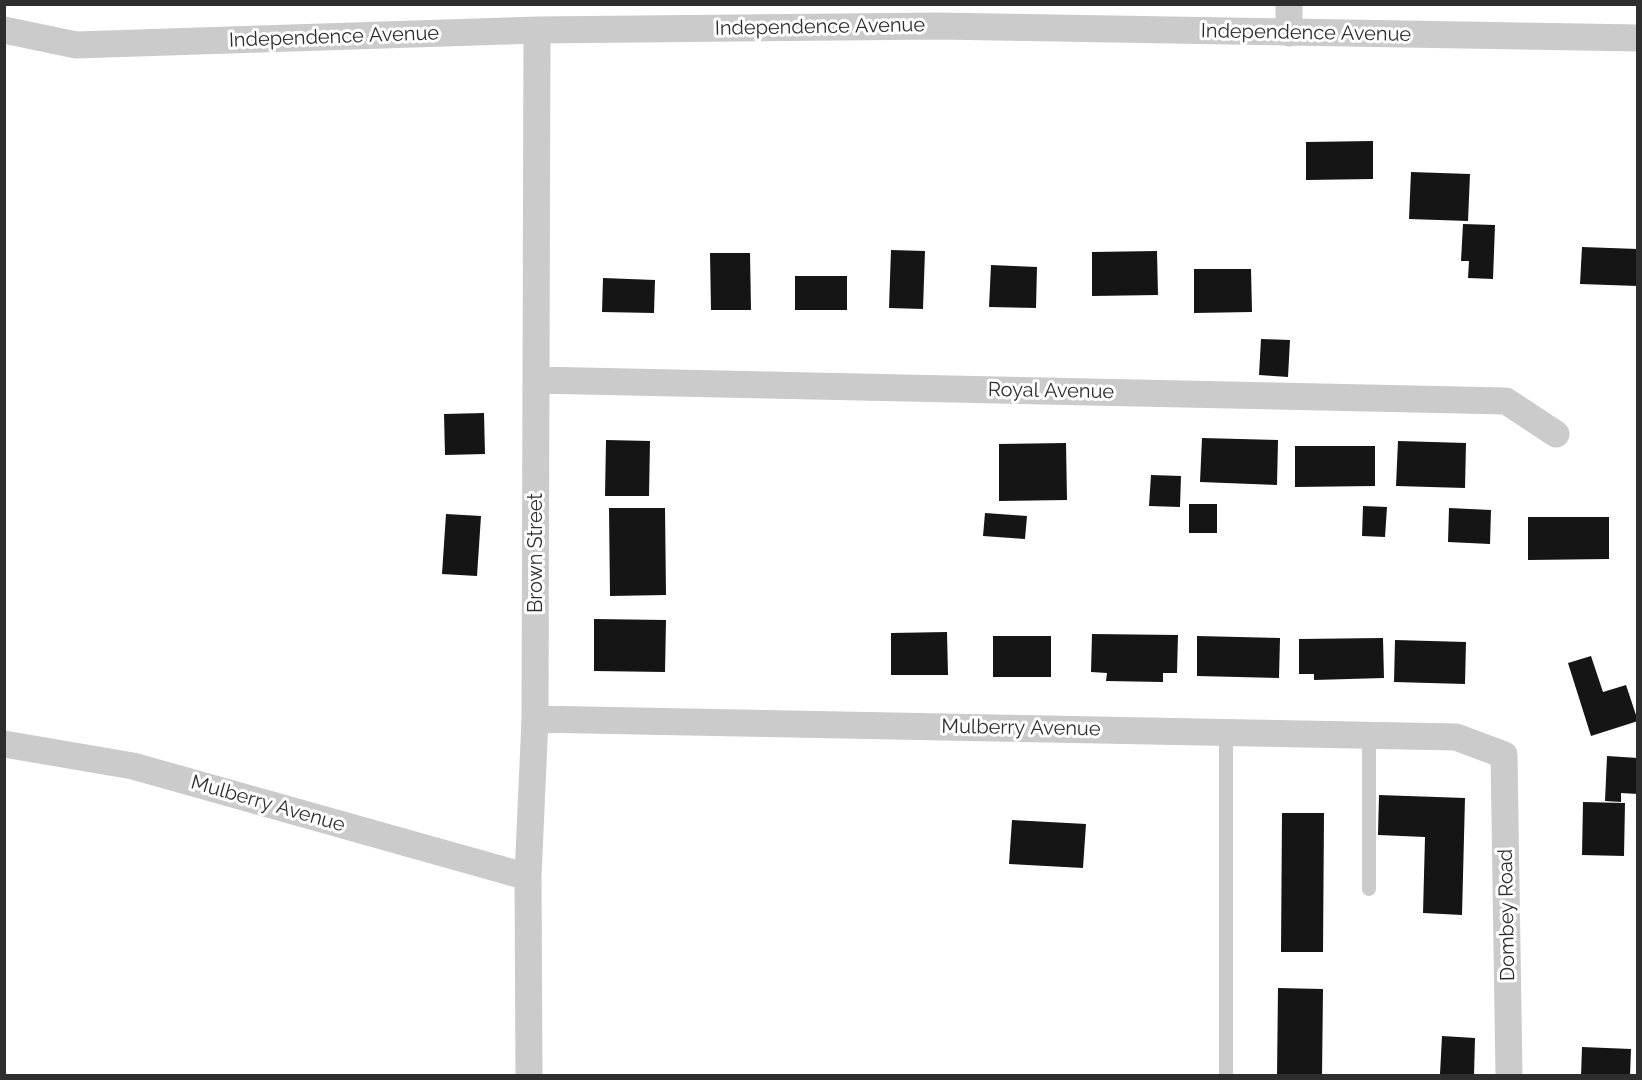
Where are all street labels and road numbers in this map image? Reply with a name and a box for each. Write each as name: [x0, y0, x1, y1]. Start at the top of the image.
street label: Independence Avenue: [715, 13, 925, 41]
street label: Independence Avenue: [1201, 19, 1411, 47]
street label: Independence Avenue: [229, 21, 439, 53]
street label: Royal Avenue: [988, 378, 1114, 404]
street label: Brown Street: [524, 493, 548, 613]
street label: Mulberry Avenue: [941, 715, 1101, 741]
street label: Mulberry Avenue: [188, 771, 348, 837]
street label: Dombey Road: [1494, 849, 1520, 981]

